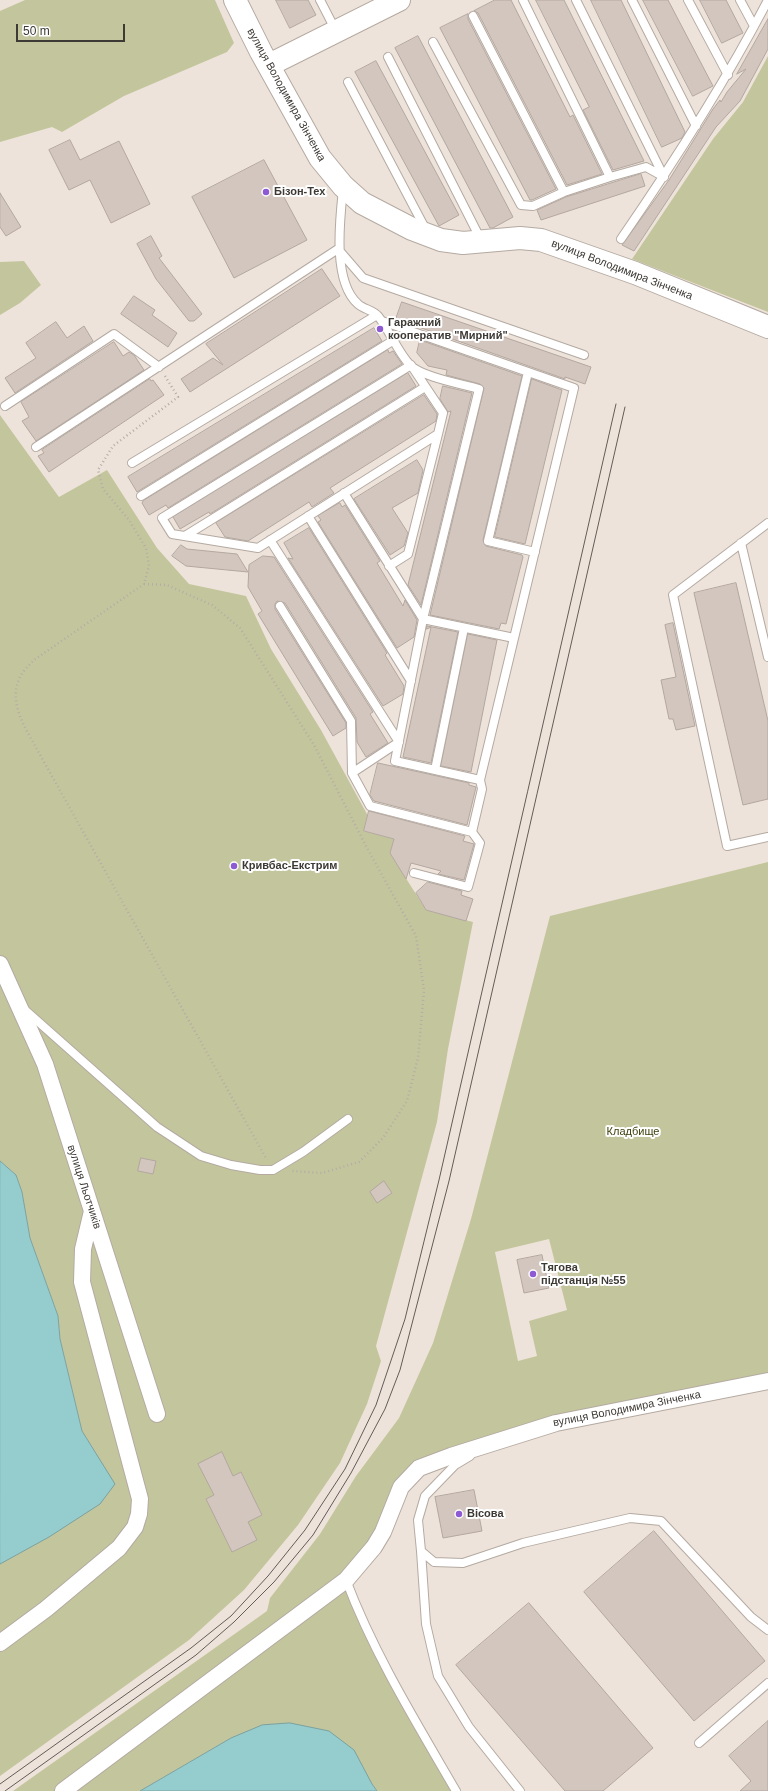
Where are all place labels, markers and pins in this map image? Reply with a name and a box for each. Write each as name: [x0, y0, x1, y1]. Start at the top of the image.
place label: Бізон-Тех: [274, 185, 325, 199]
marker: Бізон-Тех: [261, 187, 271, 197]
place label: Гаражний кооператив "Мирний": [388, 316, 508, 342]
marker: Гаражний кооператив "Мирний": [375, 324, 385, 334]
place label: Кривбас-Екстрим: [242, 859, 337, 873]
marker: Кривбас-Екстрим: [229, 861, 239, 871]
place label: Тягова підстанція №55: [541, 1261, 626, 1287]
marker: Тягова підстанція №55: [528, 1269, 538, 1279]
place label: Вісова: [467, 1507, 504, 1521]
marker: Вісова: [454, 1509, 464, 1519]

